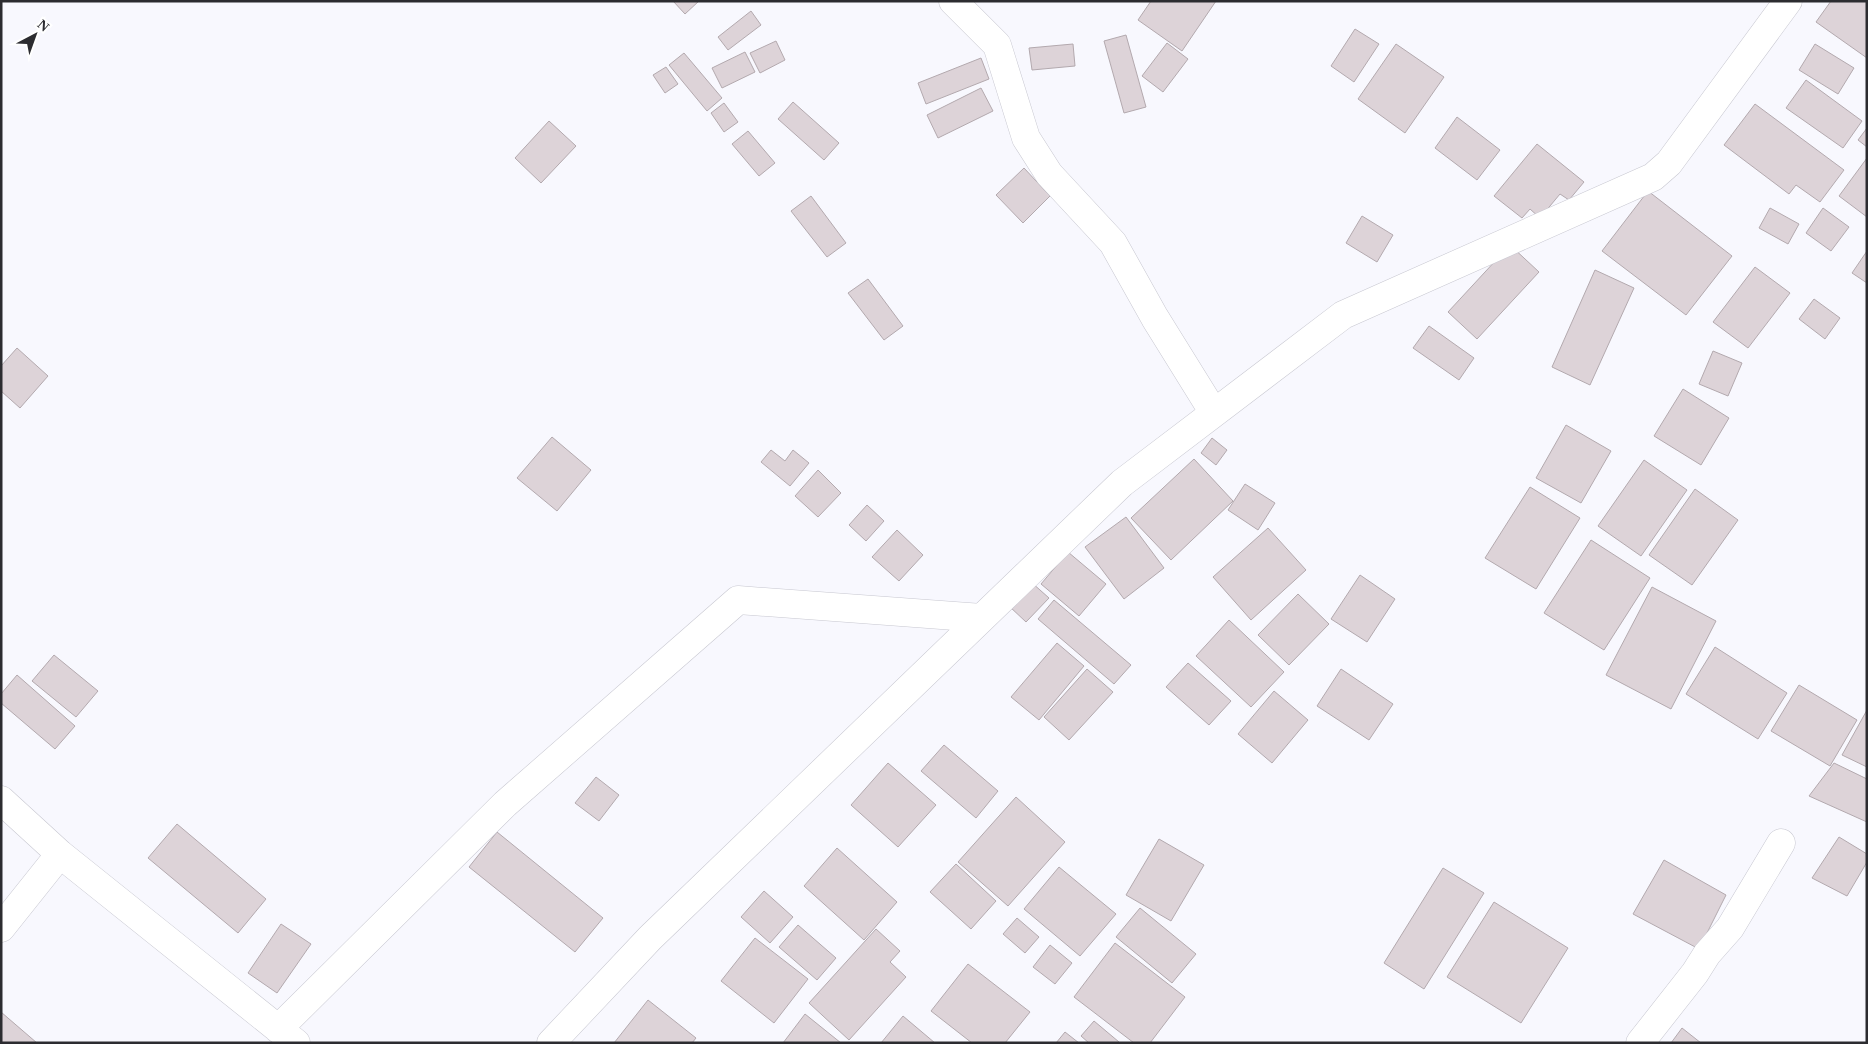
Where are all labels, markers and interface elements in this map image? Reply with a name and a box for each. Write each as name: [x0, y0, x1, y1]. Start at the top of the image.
north arrow: [10, 10, 60, 60]
text: N: [34, 17, 52, 35]

